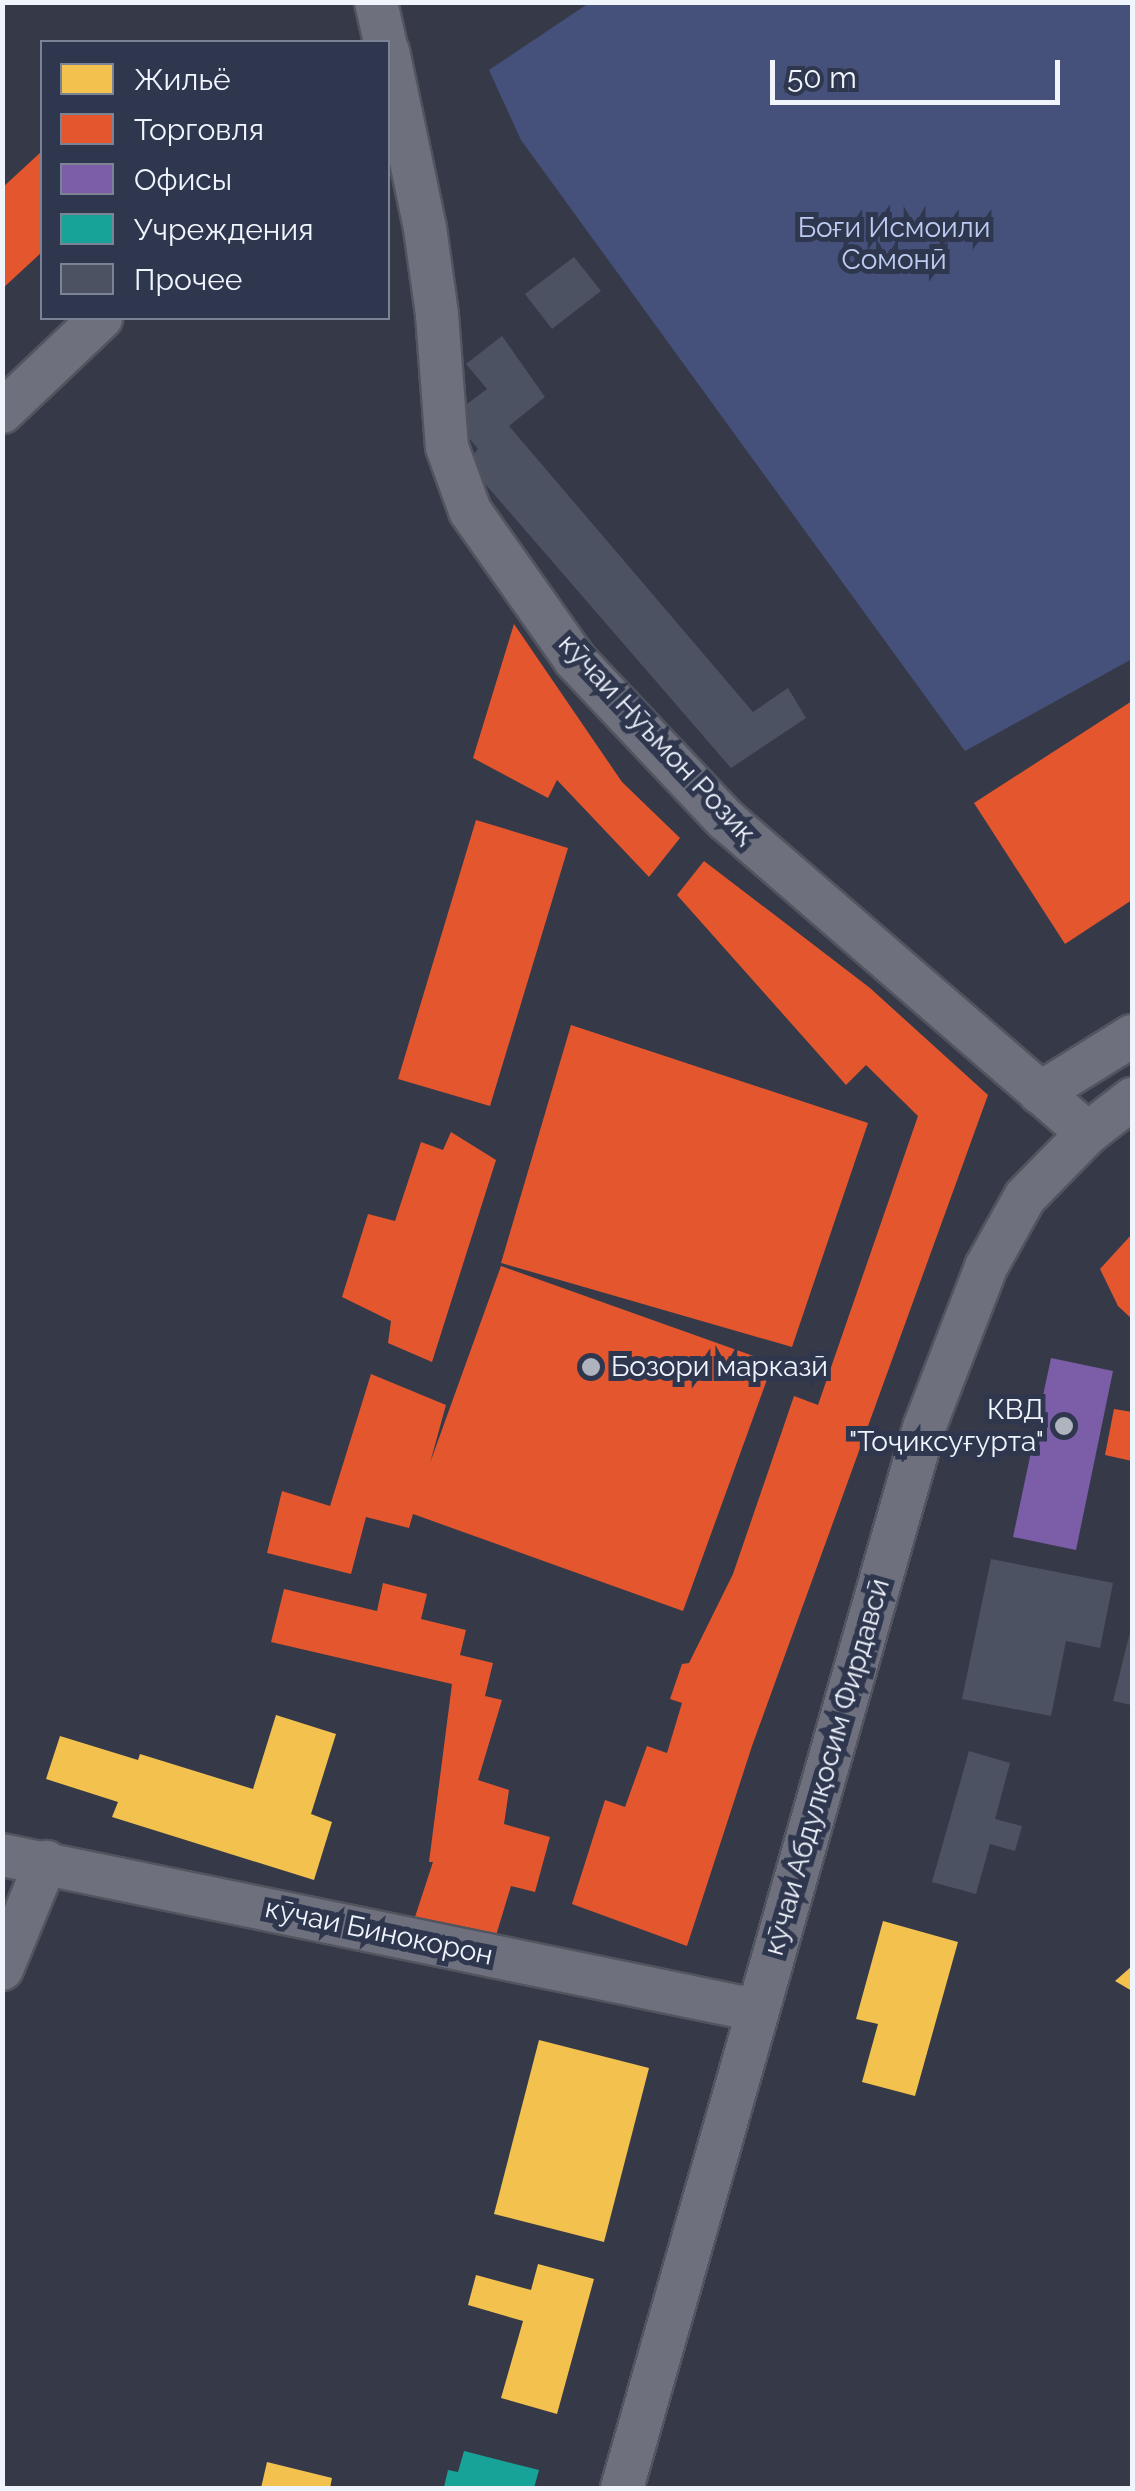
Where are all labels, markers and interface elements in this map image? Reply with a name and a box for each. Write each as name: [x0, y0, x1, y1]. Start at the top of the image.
legend: [40, 40, 390, 320]
scale bar: [775, 40, 1065, 102]
text: 50 m: [787, 60, 857, 95]
text: Жильё: [134, 62, 231, 97]
text: Торговля: [134, 112, 264, 147]
text: Офисы: [134, 162, 232, 197]
park label: Боғи Исмоили Сомонӣ: [798, 211, 990, 277]
text: Учреждения: [134, 212, 314, 247]
text: Прочее: [134, 262, 242, 297]
street label: кӯчаи Нӯъмон Розиқ: [551, 627, 763, 851]
place label: Бозори марказӣ: [611, 1350, 828, 1384]
marker: Бозори марказӣ: [580, 1356, 602, 1378]
place label: КВД "Тоҷиксуғурта": [849, 1393, 1044, 1459]
marker: КВД "Тоҷиксуғурта": [1053, 1415, 1075, 1437]
street label: кӯчаи Абдулқосим Фирдавсӣ: [757, 1574, 897, 1960]
street label: кӯчаи Бинокорон: [262, 1891, 496, 1973]

